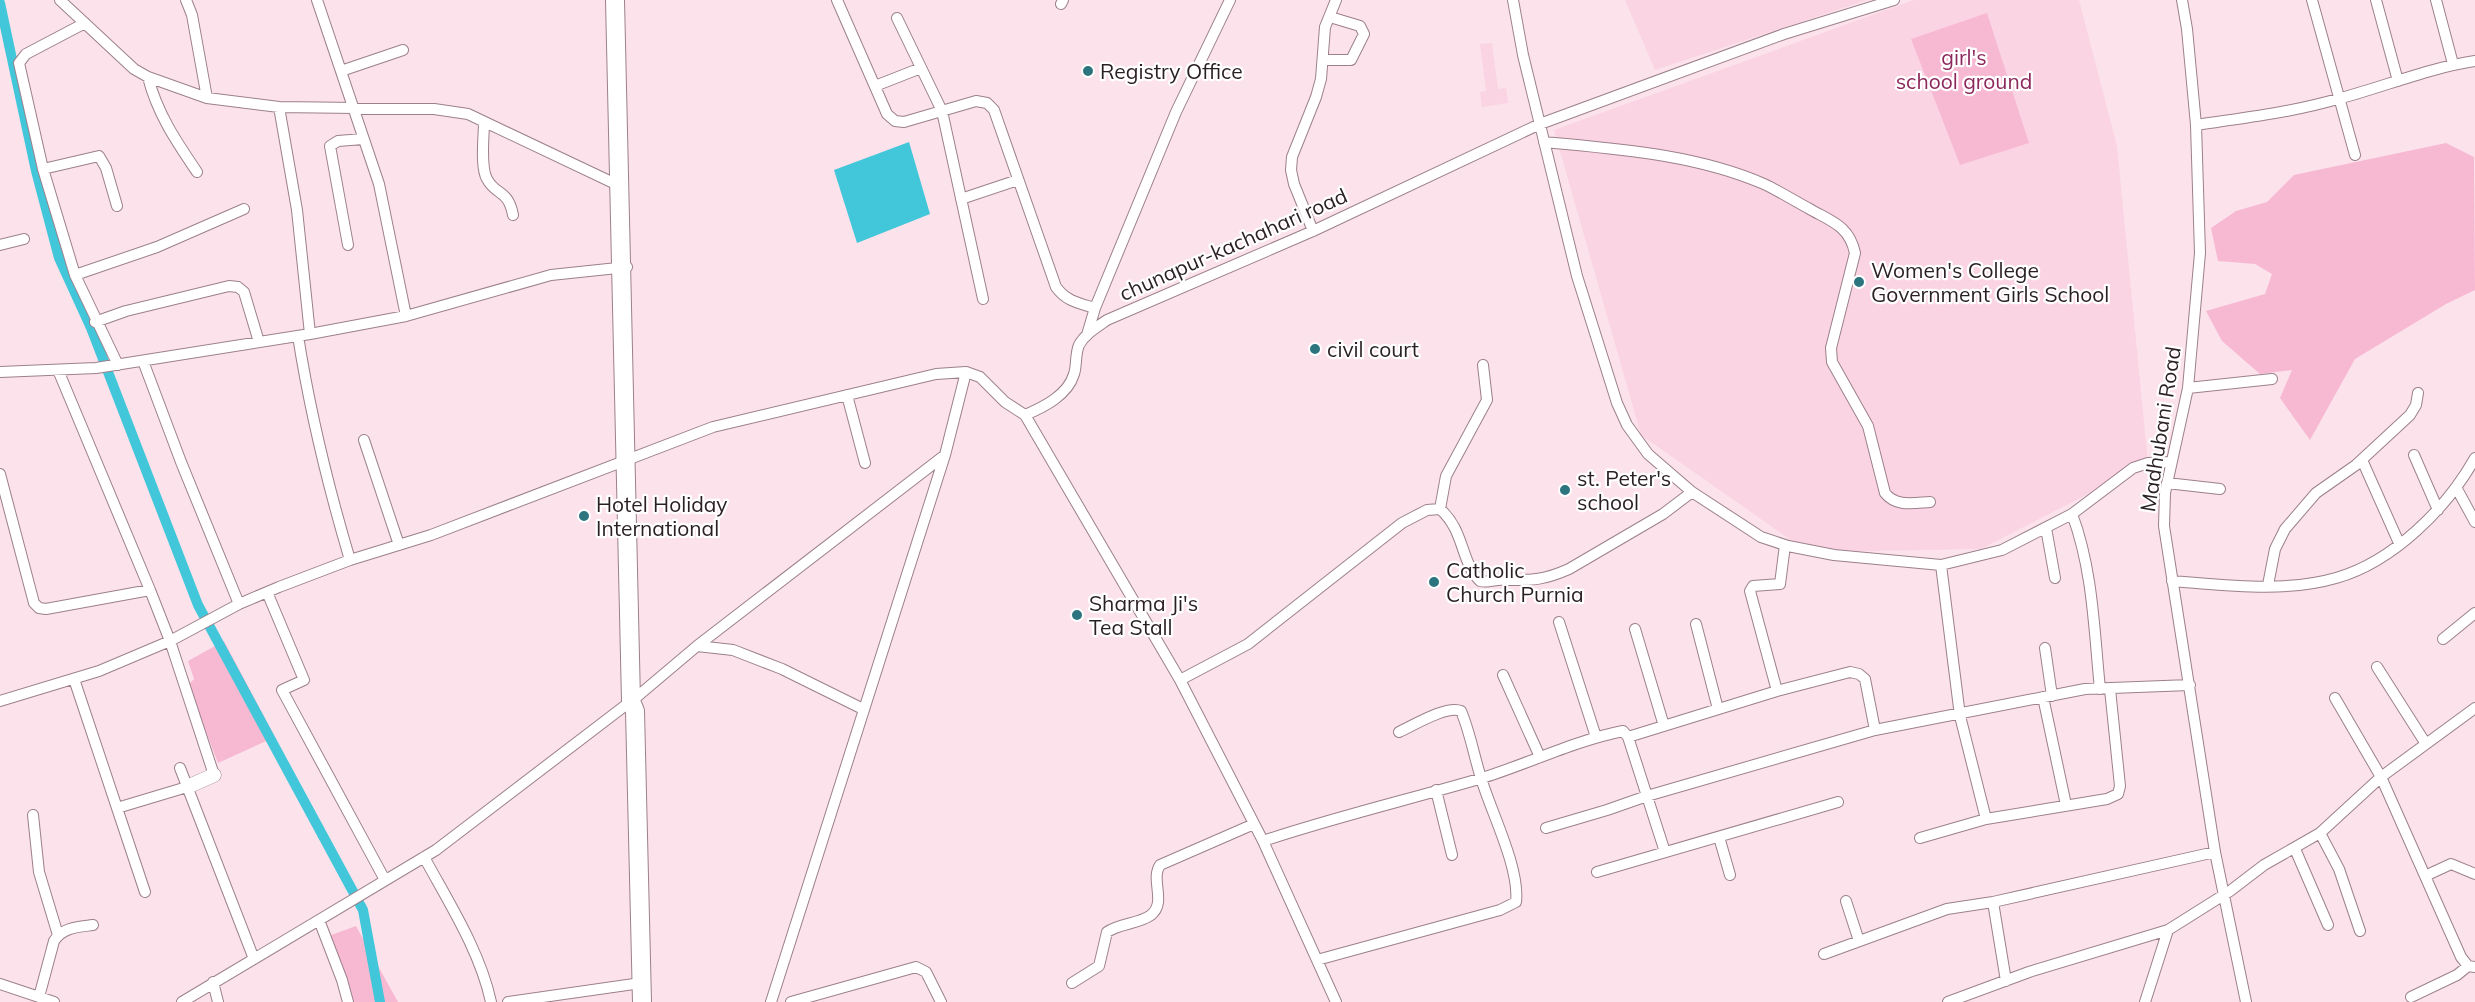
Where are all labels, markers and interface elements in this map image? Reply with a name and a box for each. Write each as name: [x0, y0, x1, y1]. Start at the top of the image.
park label: girl's school ground: [1896, 44, 2032, 94]
place label: Registry Office: [1100, 58, 1243, 84]
marker: Registry Office: [1081, 64, 1095, 78]
street label: chunapur-kachahari road: [1115, 182, 1351, 306]
place label: Women's College Government Girls School: [1871, 257, 2109, 307]
marker: Women's College Government Girls School: [1852, 275, 1866, 289]
place label: civil court: [1327, 336, 1419, 362]
marker: civil court: [1308, 342, 1322, 356]
street label: Madhubani Road: [2134, 344, 2186, 514]
place label: st. Peter's school: [1577, 465, 1671, 515]
marker: st. Peter's school: [1558, 483, 1572, 497]
place label: Hotel Holiday International: [596, 491, 727, 541]
marker: Hotel Holiday International: [577, 509, 591, 523]
place label: Catholic Church Purnia: [1446, 557, 1584, 607]
marker: Catholic Church Purnia: [1427, 575, 1441, 589]
place label: Sharma Ji's Tea Stall: [1089, 590, 1198, 640]
marker: Sharma Ji's Tea Stall: [1070, 608, 1084, 622]

